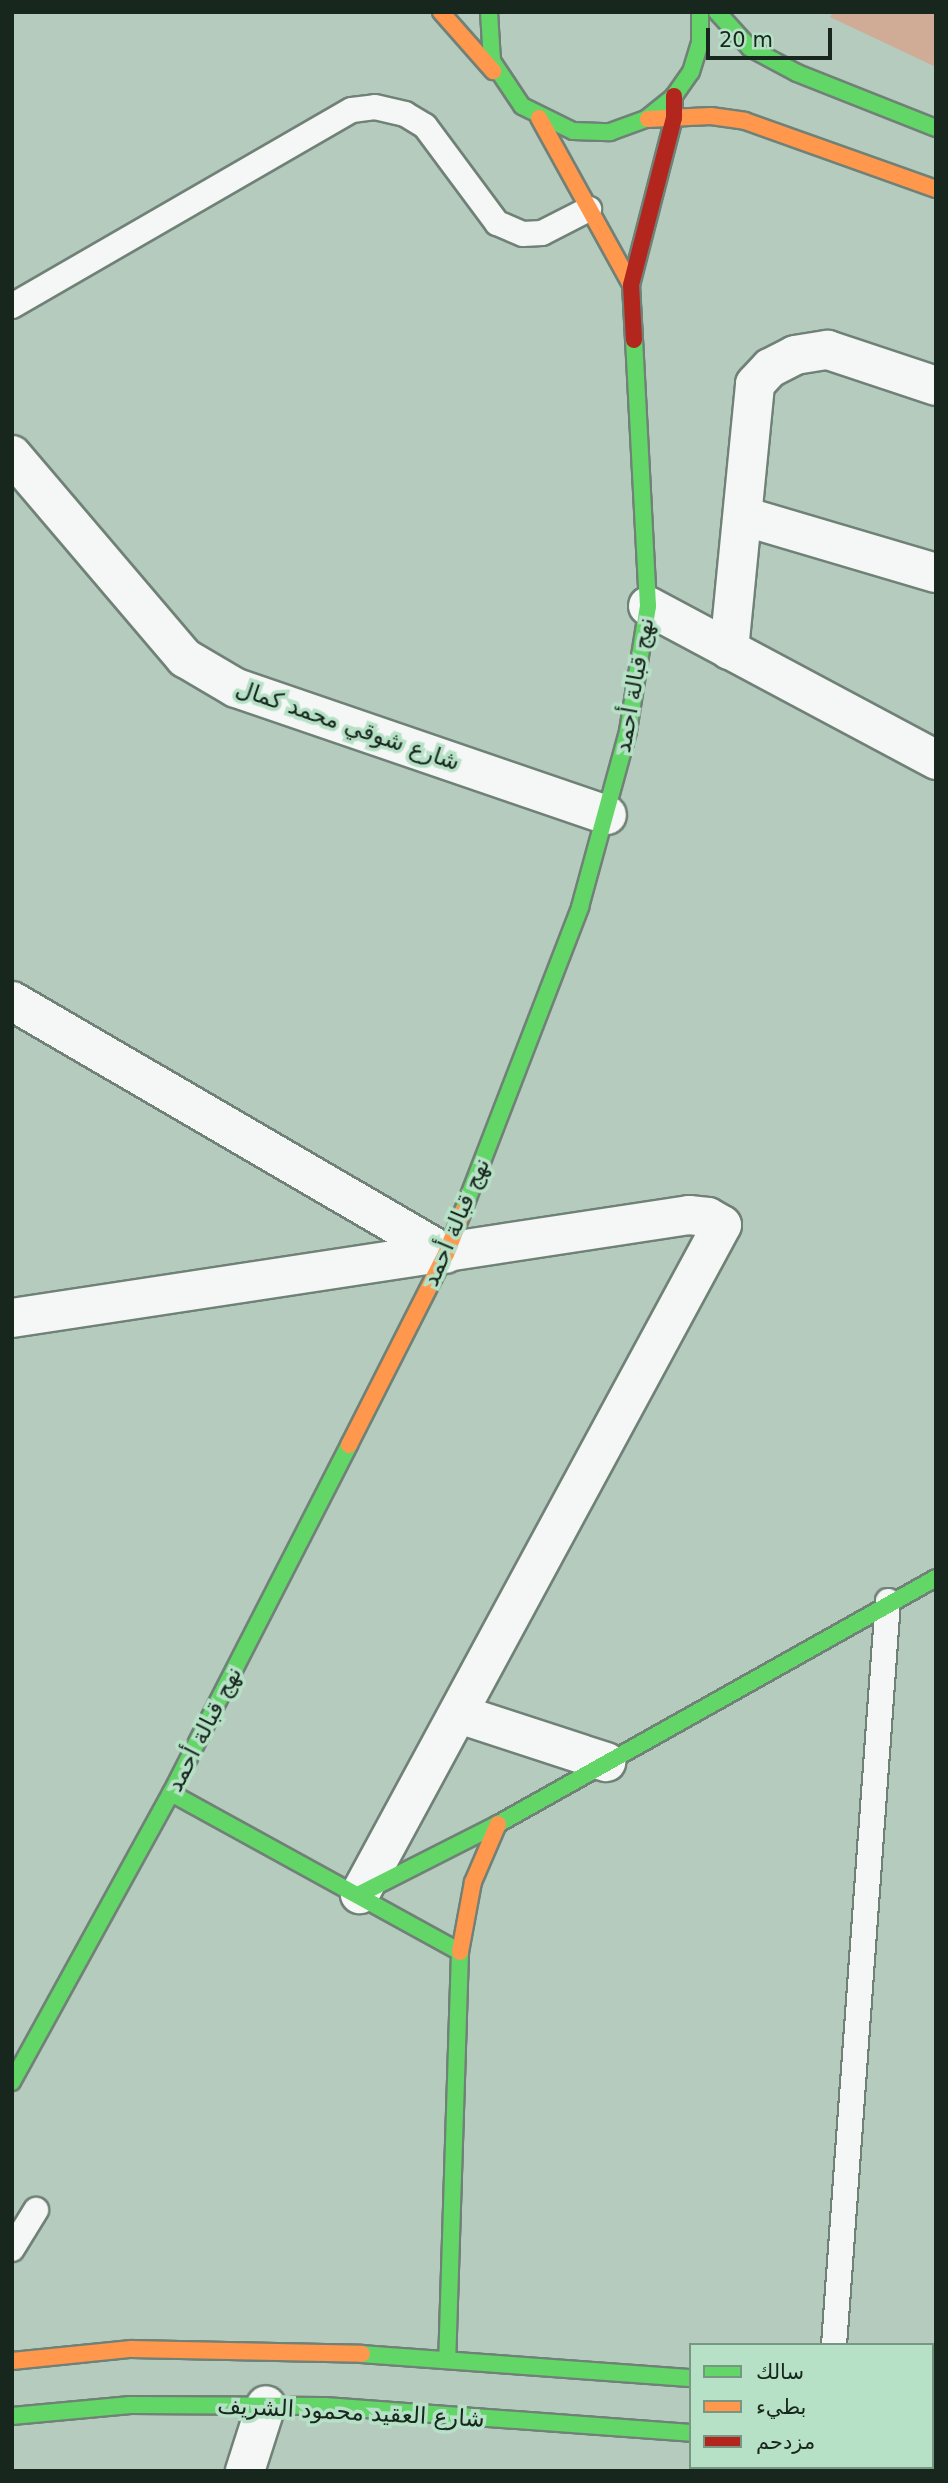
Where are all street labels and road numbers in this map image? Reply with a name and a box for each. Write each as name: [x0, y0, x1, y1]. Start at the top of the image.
street label: نهج قبالة أحمد: [609, 615, 659, 755]
street label: شارع شوقي محمد كمال: [232, 674, 464, 776]
street label: نهج قبالة أحمد: [417, 1154, 495, 1290]
street label: نهج قبالة أحمد: [161, 1662, 247, 1796]
street label: شارع العقيد محمود الشريف: [217, 2391, 485, 2433]

